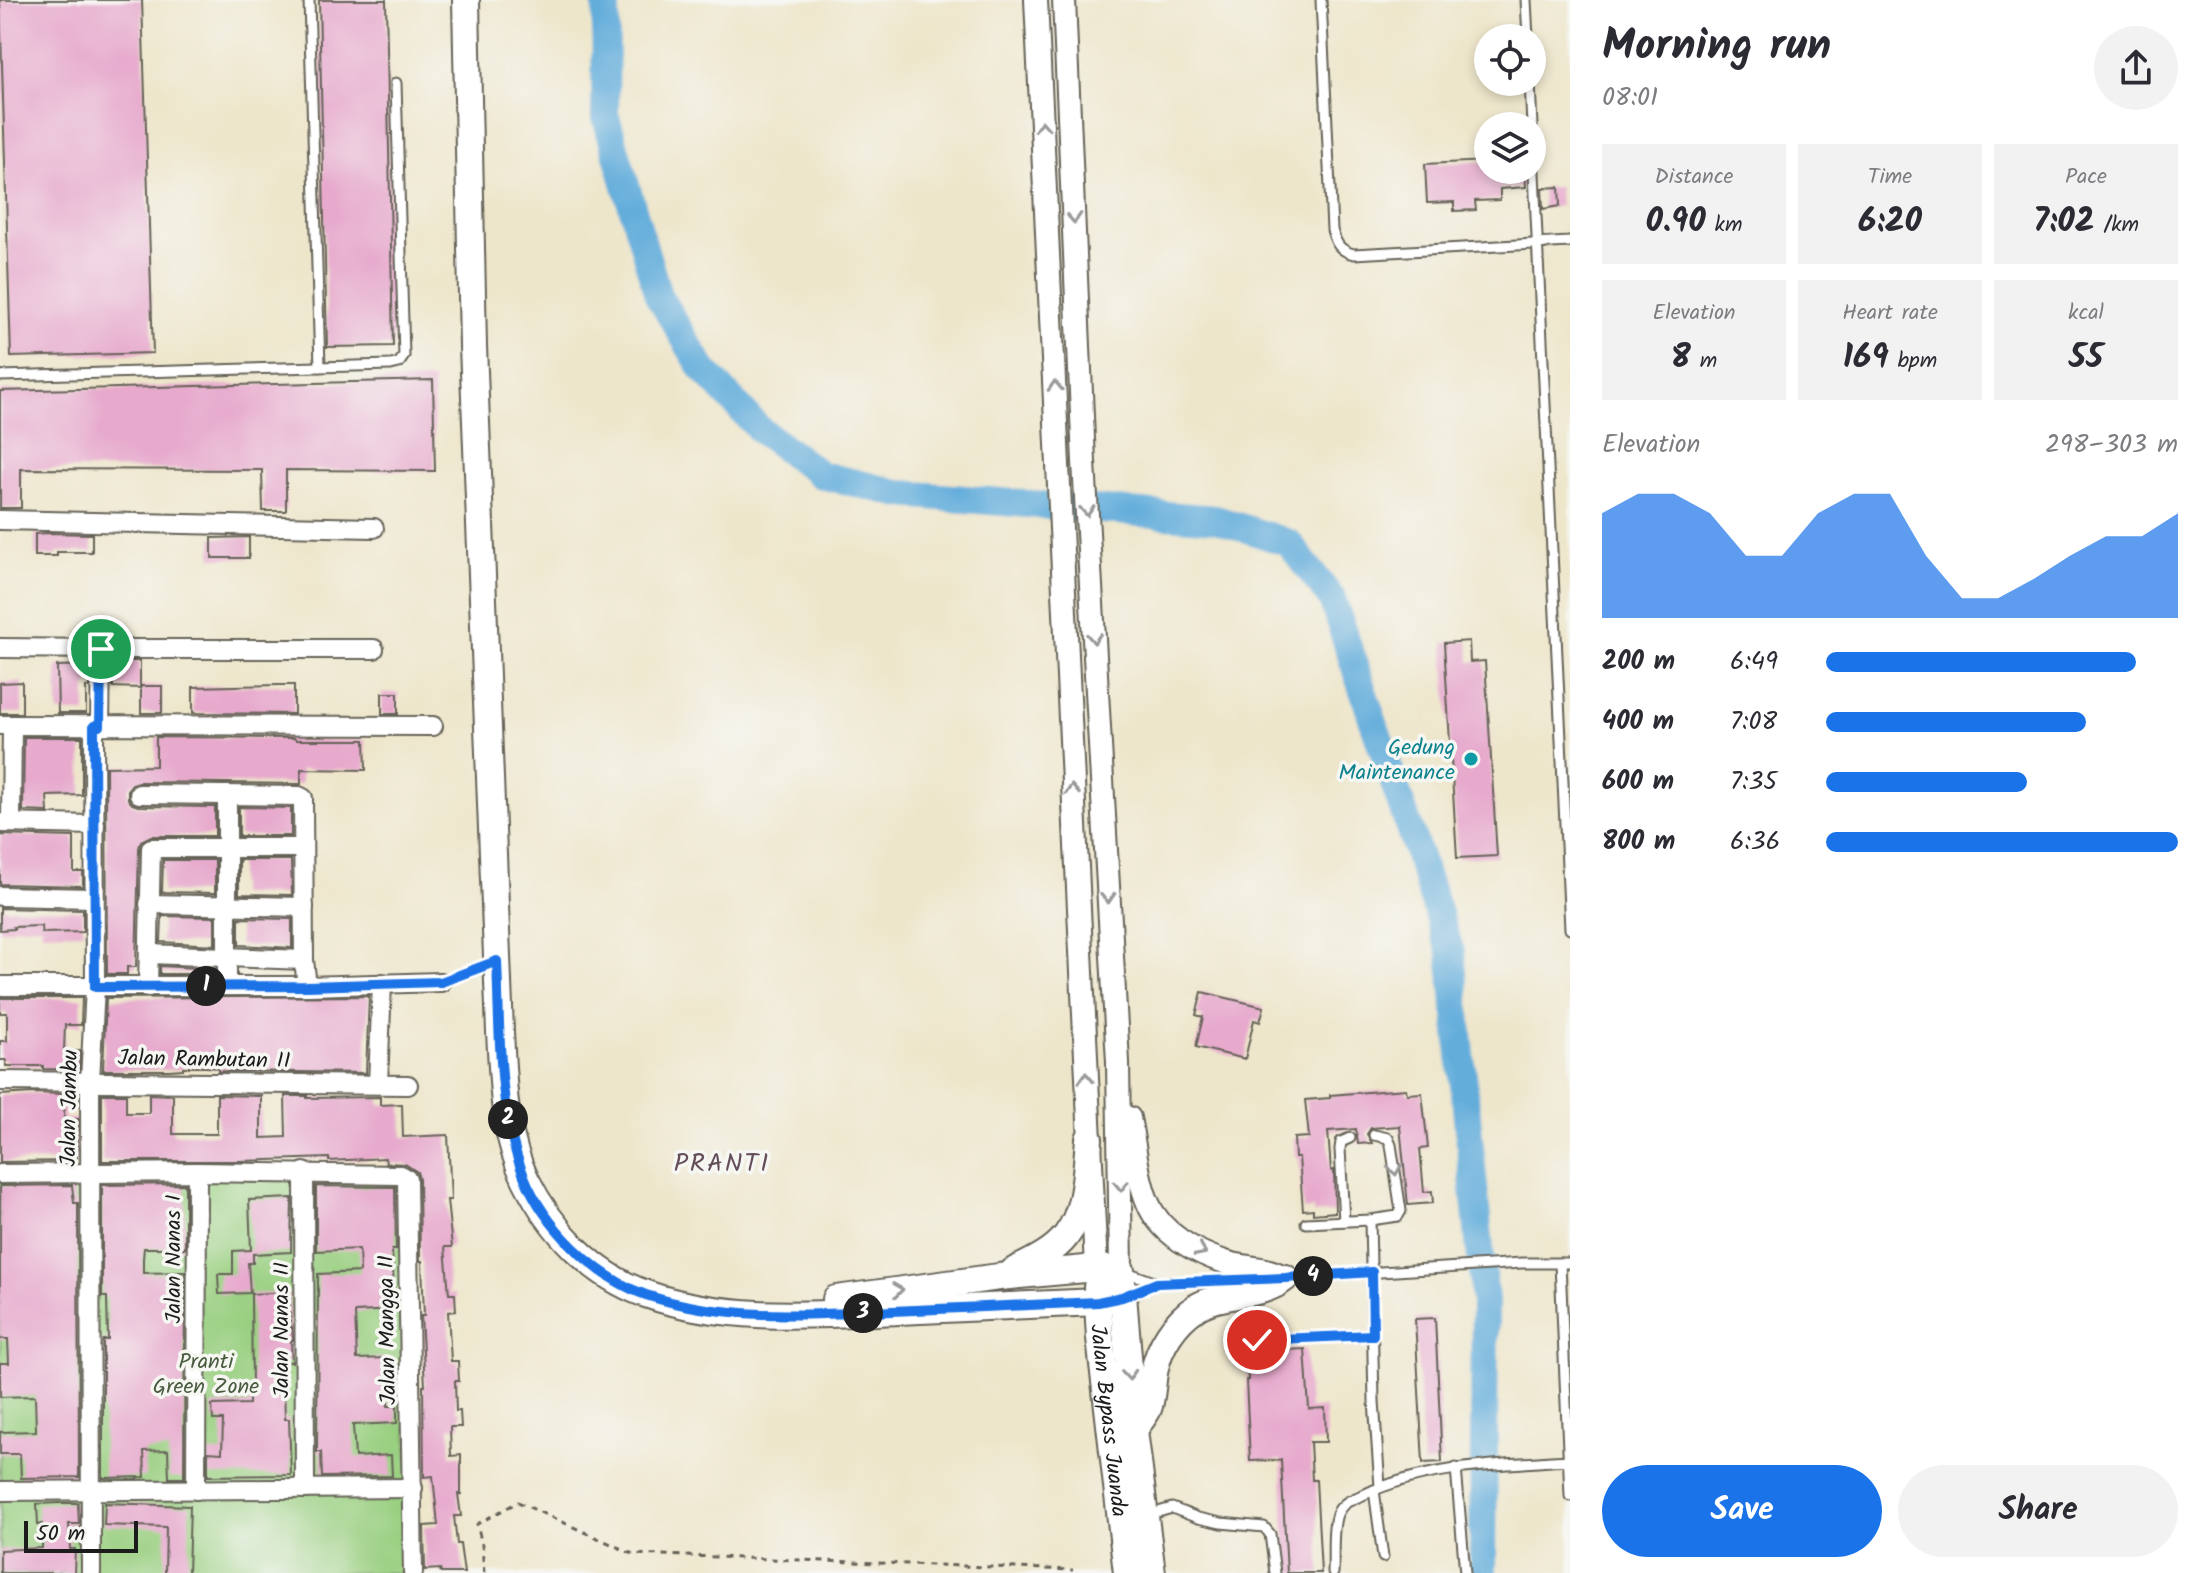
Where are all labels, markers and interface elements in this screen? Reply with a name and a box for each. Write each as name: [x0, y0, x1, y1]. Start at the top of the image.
text: Morning run: [1602, 12, 1831, 82]
map controls: [1474, 24, 1546, 184]
button: locate: [1474, 24, 1546, 96]
button: share: [2094, 26, 2178, 110]
text: 08:01: [1602, 77, 1658, 119]
button: layers: [1474, 112, 1546, 184]
one-way arrow: [1034, 120, 1051, 133]
text: Distance: [1654, 160, 1734, 195]
text: Time: [1868, 160, 1912, 195]
text: Pace: [2065, 160, 2107, 195]
text: 0.90: [1646, 195, 1706, 249]
text: 6:20: [1858, 195, 1922, 249]
text: 7:02: [2033, 195, 2095, 249]
text: km: [1706, 208, 1742, 243]
text: /km: [2095, 208, 2139, 243]
one-way arrow: [1065, 212, 1082, 225]
text: Elevation: [1652, 296, 1736, 331]
text: Heart rate: [1842, 296, 1938, 331]
text: kcal: [2068, 296, 2104, 331]
text: 8: [1671, 331, 1691, 385]
text: 169: [1843, 331, 1889, 385]
text: 55: [2069, 331, 2103, 385]
text: m: [1691, 344, 1717, 379]
text: bpm: [1889, 344, 1937, 379]
one-way arrow: [1047, 379, 1064, 392]
text: Elevation: [1602, 424, 1700, 466]
text: 298–303 m: [2045, 424, 2178, 466]
one-way arrow: [1078, 505, 1095, 518]
pin: [67, 615, 135, 683]
icon: arrive: [79, 627, 123, 671]
one-way arrow: [1085, 632, 1102, 645]
text: 200 m: [1602, 641, 1675, 683]
text: 6:49: [1730, 641, 1778, 683]
text: 400 m: [1602, 701, 1674, 743]
text: 7:08: [1730, 701, 1777, 743]
place label: Gedung Maintenance: [1338, 731, 1455, 791]
marker: Gedung Maintenance: [1462, 750, 1480, 768]
text: 600 m: [1602, 761, 1674, 803]
text: 7:35: [1730, 761, 1777, 803]
one-way arrow: [1064, 783, 1081, 796]
text: 800 m: [1602, 821, 1675, 863]
text: 6:36: [1730, 821, 1780, 863]
one-way arrow: [1100, 892, 1117, 905]
pin: 1: [186, 966, 226, 1006]
text: 1: [203, 968, 209, 1003]
street label: Jalan Rambutan II: [117, 1041, 291, 1080]
street label: Jalan Jambu: [52, 1049, 89, 1167]
one-way arrow: [1078, 1071, 1095, 1084]
pin: 2: [488, 1099, 528, 1139]
text: 2: [502, 1101, 514, 1136]
district label: PRANTI: [674, 1143, 770, 1185]
one-way arrow: [1386, 1163, 1403, 1177]
one-way arrow: [1112, 1180, 1129, 1193]
street label: Jalan Nanas I: [157, 1194, 192, 1324]
one-way arrow: [1193, 1242, 1207, 1257]
street label: Jalan Mangga II: [370, 1255, 407, 1405]
pin: 4: [1293, 1256, 1333, 1296]
text: 4: [1307, 1258, 1319, 1293]
street label: Jalan Nanas II: [265, 1262, 300, 1398]
one-way arrow: [891, 1282, 905, 1299]
pin: 3: [843, 1293, 883, 1333]
text: 3: [857, 1295, 869, 1330]
pin: [1223, 1306, 1291, 1374]
icon: check: [1235, 1318, 1279, 1362]
street label: Jalan Bypass Juanda: [1079, 1323, 1135, 1519]
park label: Pranti Green Zone: [153, 1345, 259, 1405]
one-way arrow: [1120, 1369, 1137, 1382]
button: Save: [1602, 1465, 1882, 1557]
button: Share: [1898, 1465, 2178, 1557]
scale bar: [24, 1517, 138, 1553]
text: 50 m: [36, 1517, 85, 1552]

